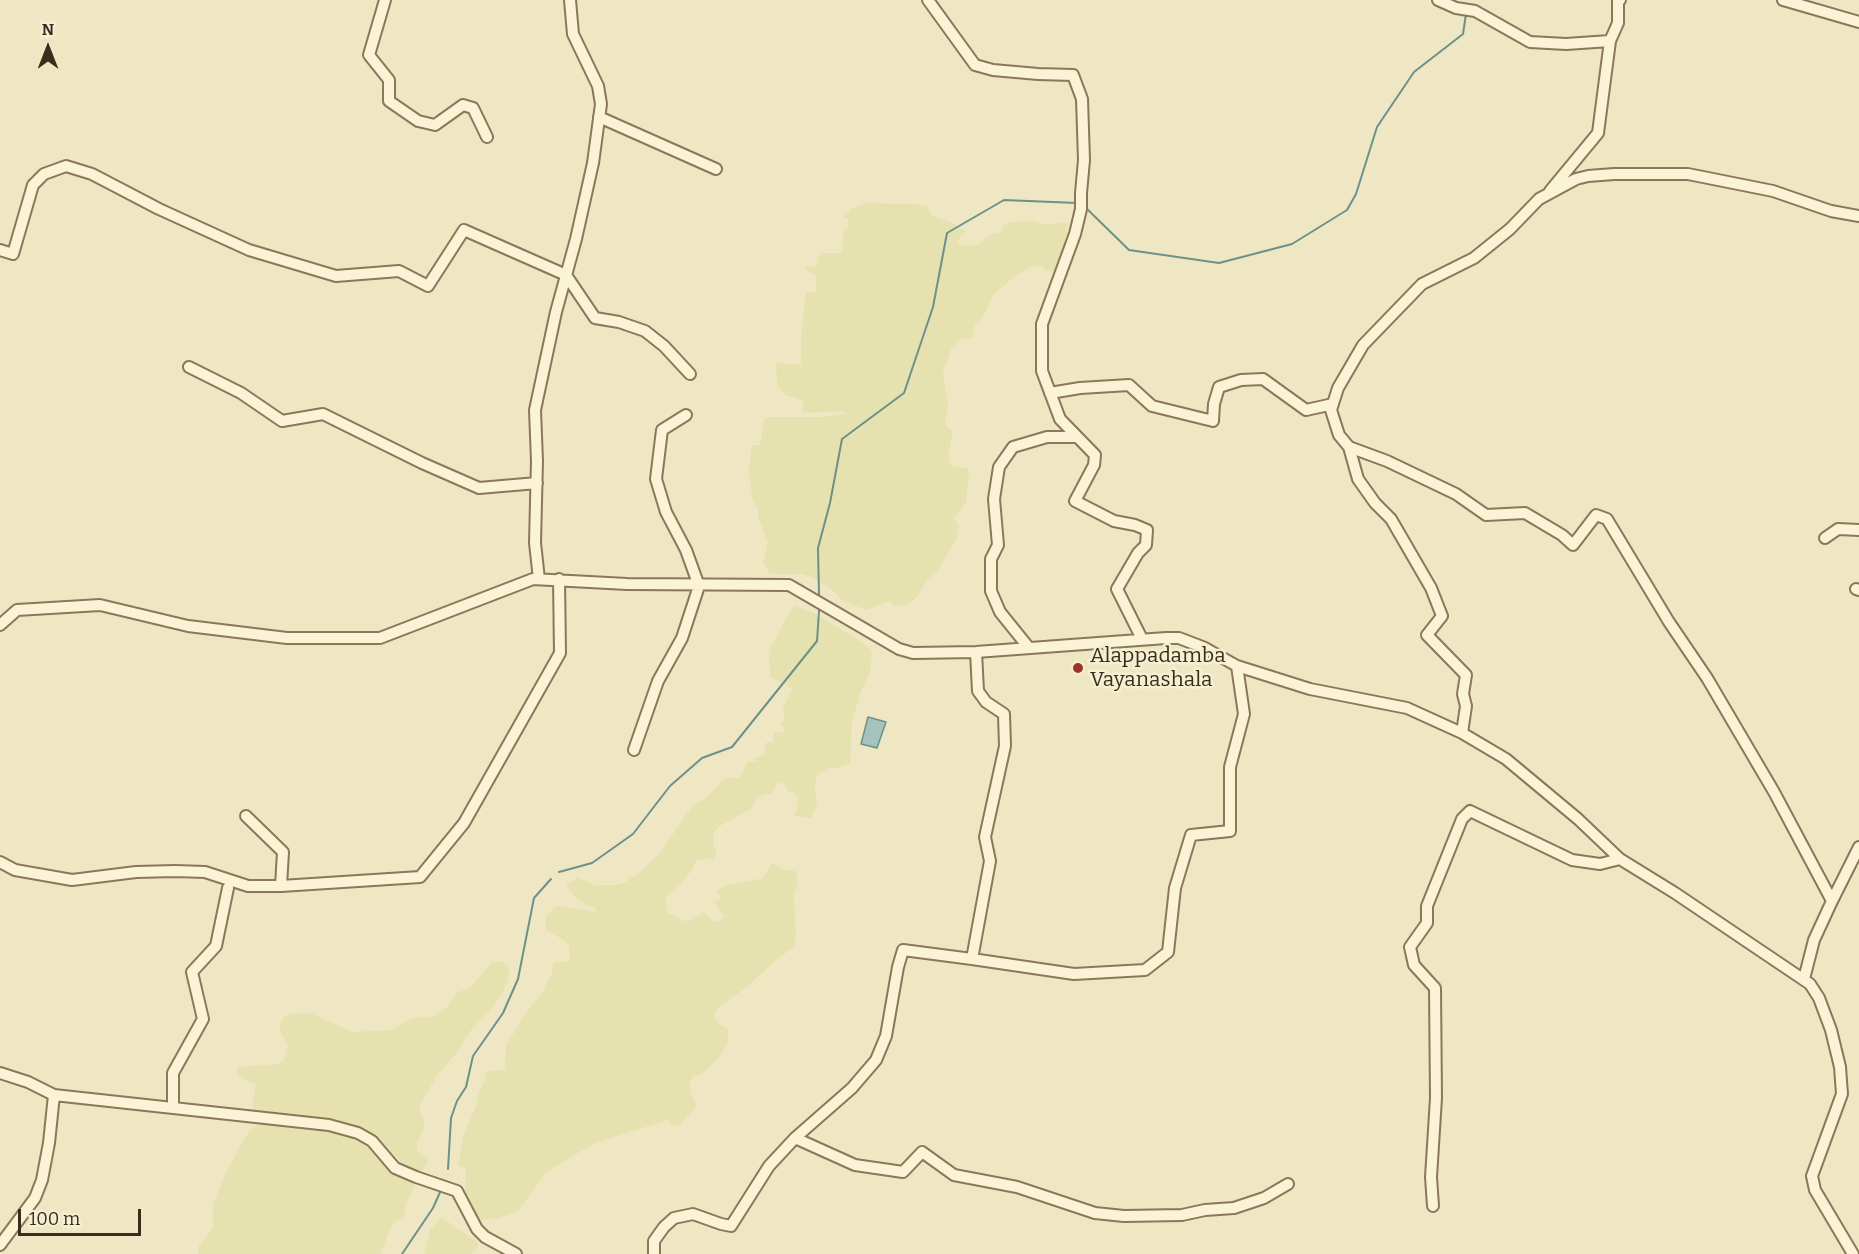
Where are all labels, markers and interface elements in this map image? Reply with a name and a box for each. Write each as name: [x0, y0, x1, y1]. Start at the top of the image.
north arrow: [18, 18, 78, 78]
text: N: [42, 20, 54, 39]
place label: Alappadamba Vayanashala: [1090, 643, 1226, 693]
marker: Alappadamba Vayanashala: [1071, 661, 1085, 675]
scale bar: [21, 1197, 144, 1235]
text: 100 m: [29, 1208, 80, 1230]

